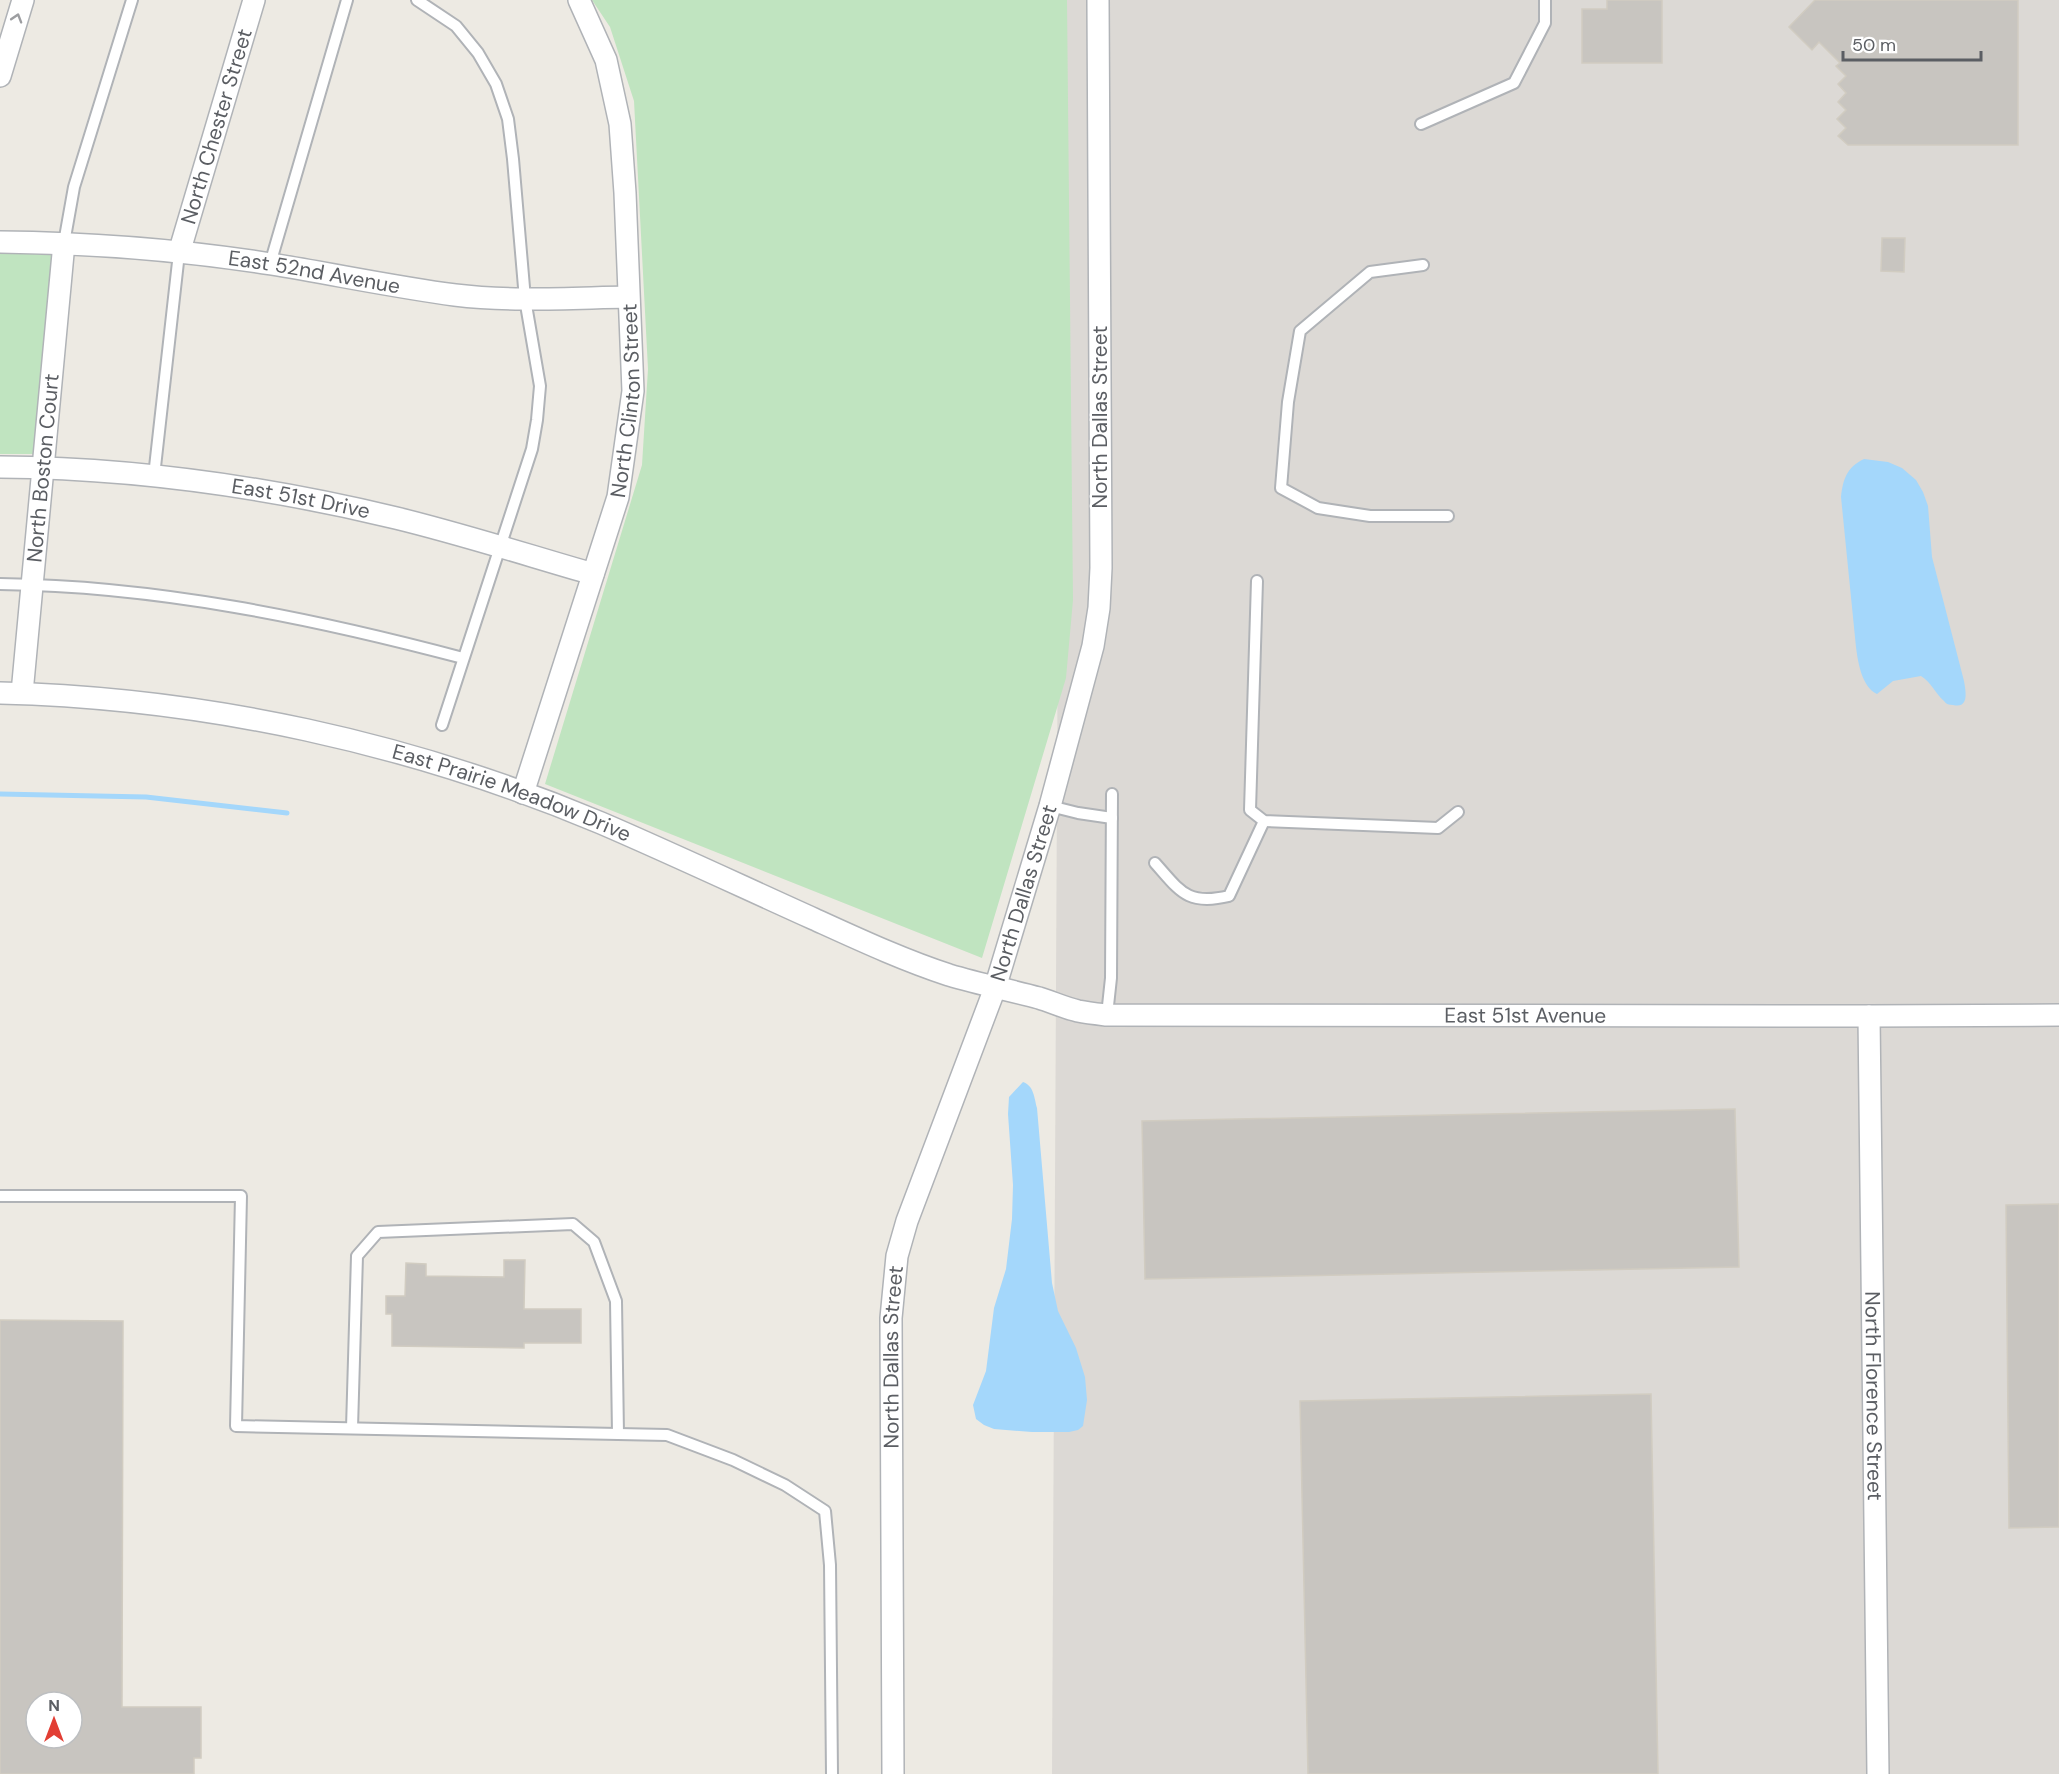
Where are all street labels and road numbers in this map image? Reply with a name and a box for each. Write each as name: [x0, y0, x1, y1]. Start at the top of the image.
street label: North Chester Street: [174, 25, 259, 228]
street label: East 52nd Avenue: [226, 244, 402, 300]
street label: North Clinton Street: [604, 303, 647, 499]
street label: North Dallas Street: [1086, 326, 1114, 508]
street label: North Boston Court: [20, 372, 66, 564]
street label: East 51st Drive: [230, 472, 373, 526]
street label: East Prairie Meadow Drive: [389, 738, 636, 848]
street label: North Dallas Street: [984, 801, 1064, 985]
street label: East 51st Avenue: [1444, 1001, 1606, 1030]
street label: North Dallas Street: [877, 1264, 910, 1449]
street label: North Florence Street: [1858, 1291, 1889, 1501]

